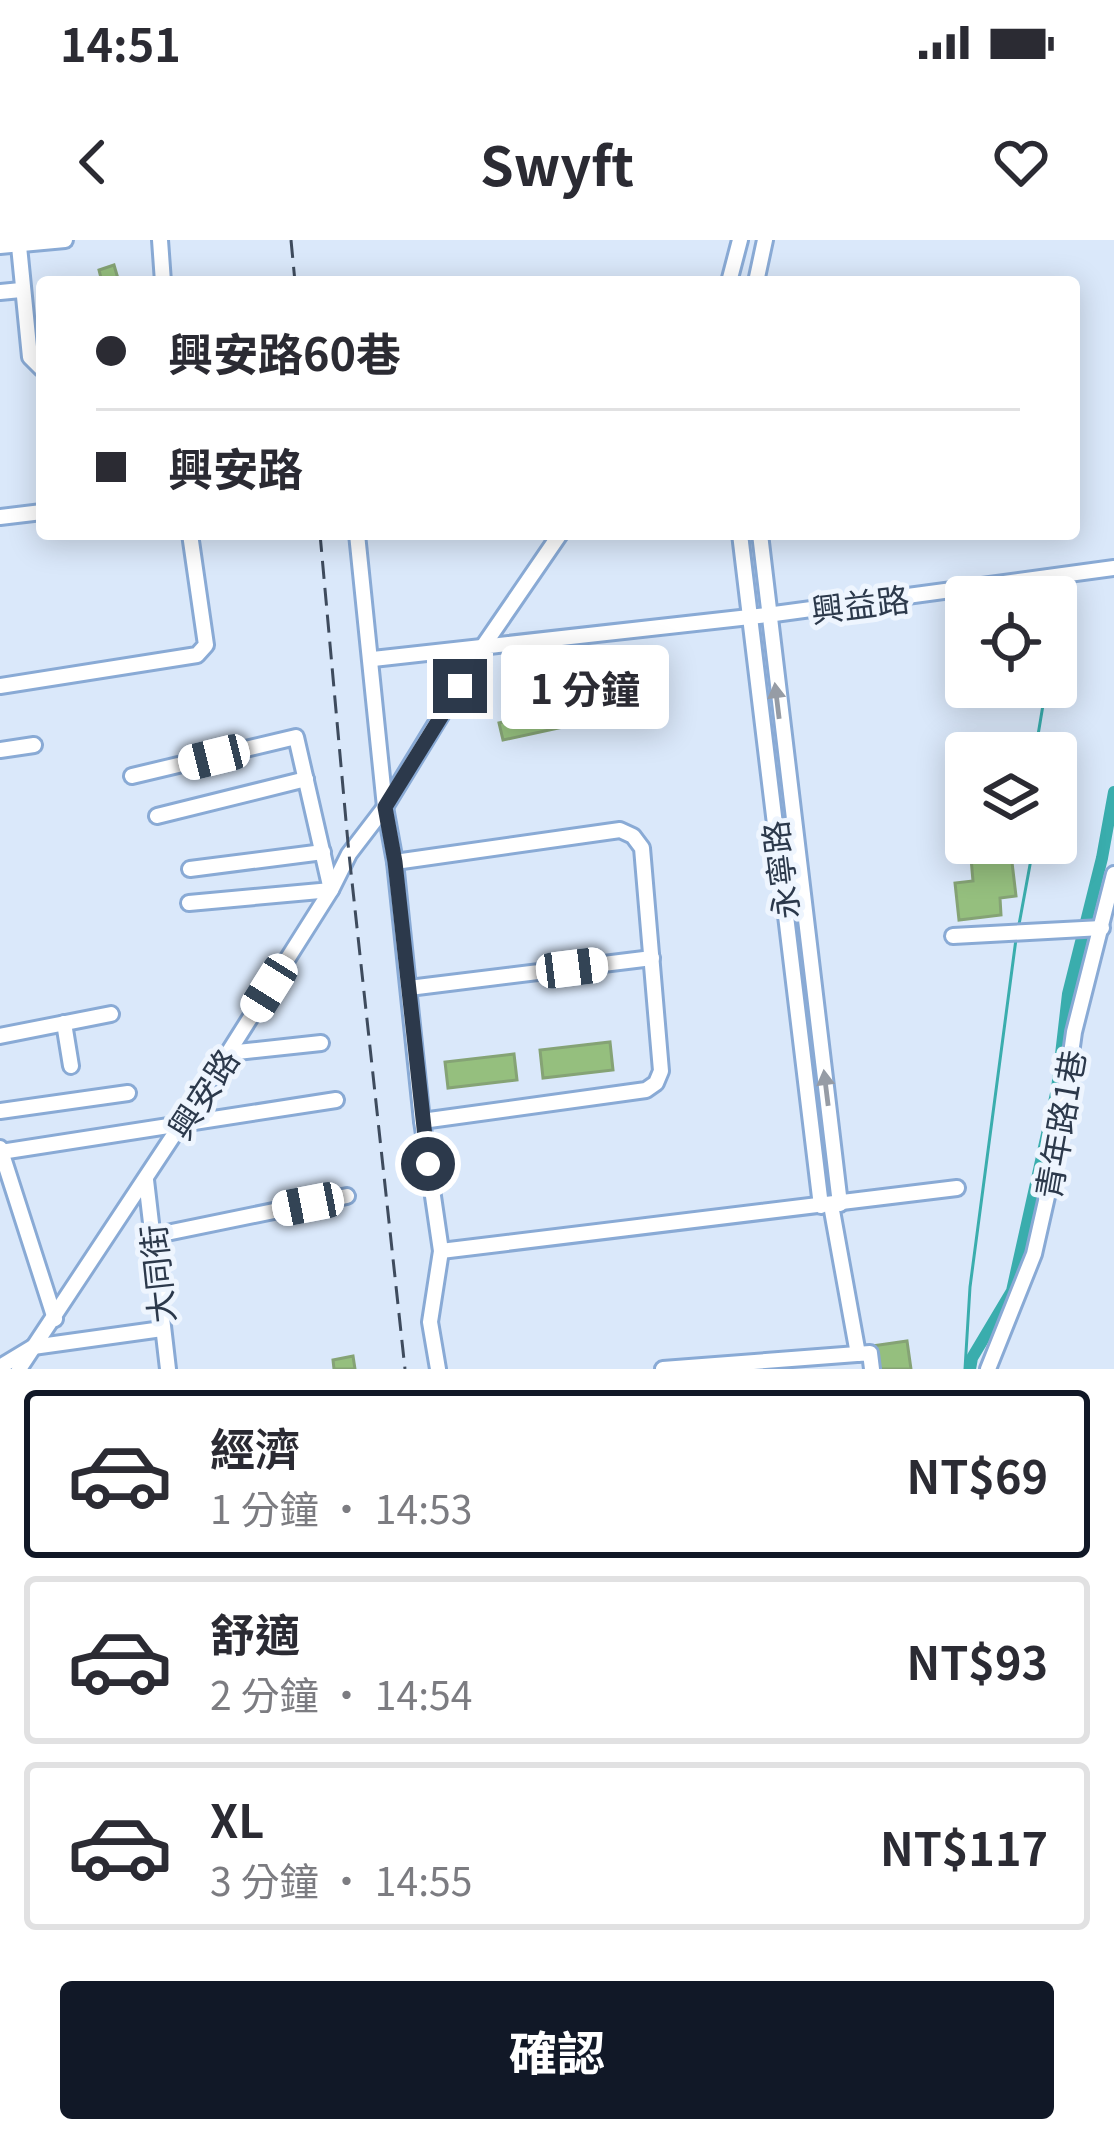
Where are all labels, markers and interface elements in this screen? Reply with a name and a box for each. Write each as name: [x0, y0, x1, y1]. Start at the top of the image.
text: 14:51: [60, 10, 181, 75]
text: Swyft: [480, 123, 634, 202]
icon: back: [60, 129, 126, 195]
icon: heart: [988, 129, 1054, 195]
text: 興安路60巷: [168, 319, 401, 384]
text: 興安路: [168, 434, 303, 499]
street label: 興益路: [808, 573, 912, 633]
map controls: [945, 576, 1077, 864]
button: locate: [945, 576, 1077, 708]
callout: 1 分鐘: [502, 644, 670, 728]
route end: [433, 659, 487, 713]
text: 1 分鐘: [530, 659, 640, 715]
one-way arrow: [768, 681, 787, 719]
car: [175, 731, 253, 783]
button: layers: [945, 732, 1077, 864]
street label: 永寧路: [749, 818, 809, 922]
car: [534, 946, 610, 990]
car: [235, 948, 303, 1028]
street label: 興安路: [155, 1038, 249, 1148]
street label: 青年路1巷: [1022, 1046, 1096, 1202]
one-way arrow: [816, 1068, 835, 1106]
route start: [401, 1137, 455, 1191]
car: [269, 1179, 347, 1229]
street label: 大同街: [127, 1222, 185, 1326]
text: 經濟: [210, 1414, 300, 1479]
icon: car: [66, 1420, 174, 1528]
text: NT$69: [907, 1442, 1048, 1507]
text: 1 分鐘 · 14:53: [210, 1479, 472, 1535]
text: 舒適: [210, 1600, 300, 1665]
icon: car: [66, 1606, 174, 1714]
text: NT$93: [907, 1628, 1048, 1693]
text: 2 分鐘 · 14:54: [210, 1665, 472, 1721]
text: XL: [210, 1786, 264, 1851]
icon: car: [66, 1792, 174, 1900]
text: NT$117: [880, 1814, 1048, 1879]
text: 3 分鐘 · 14:55: [210, 1851, 472, 1907]
button: 確認: [60, 1981, 1054, 2119]

